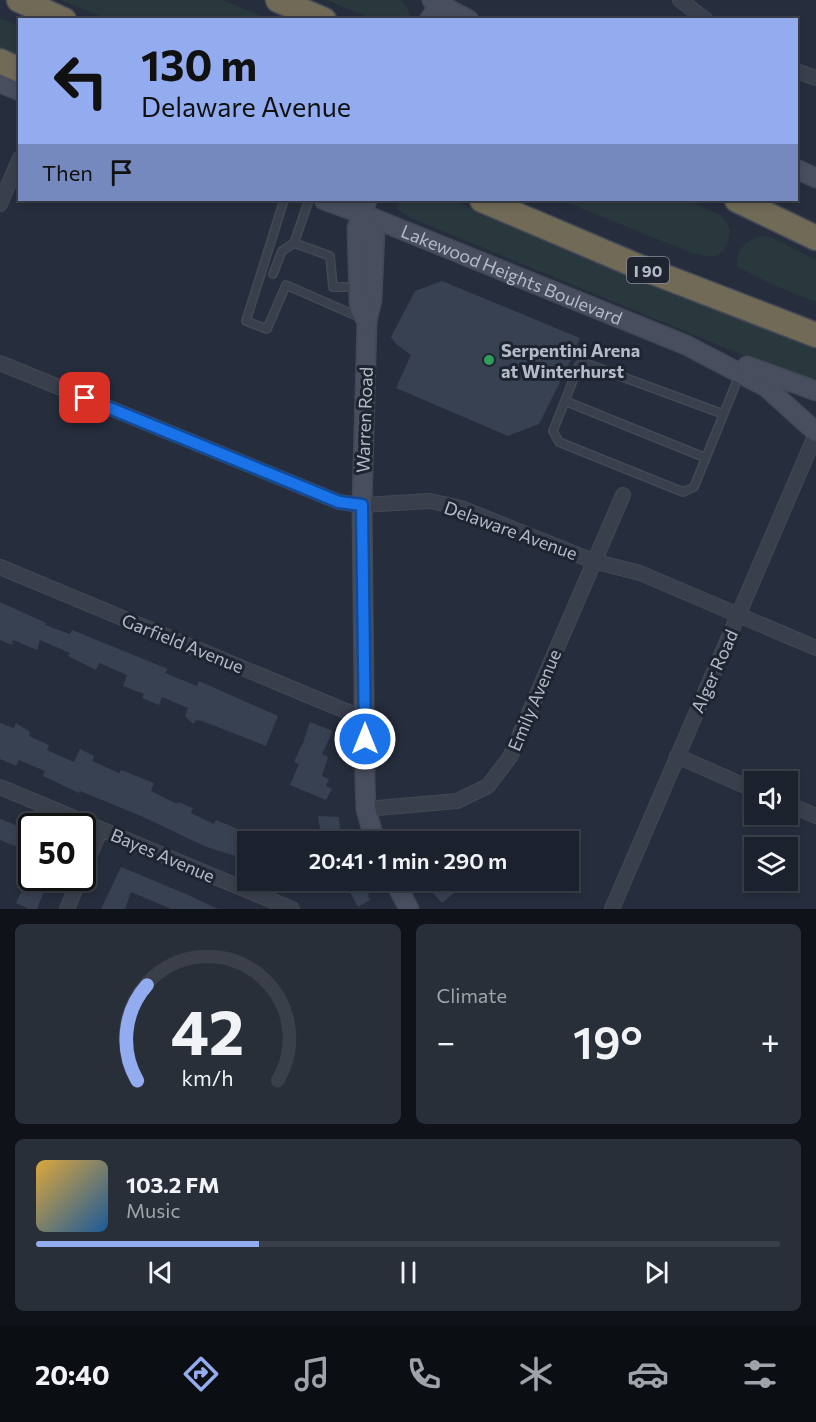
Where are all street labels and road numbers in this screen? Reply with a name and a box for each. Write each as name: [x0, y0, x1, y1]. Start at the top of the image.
street label: Lakewood Heights Boulevard: [398, 220, 626, 329]
road number: I 90: [627, 257, 669, 283]
street label: Warren Road: [351, 367, 377, 473]
street label: Delaware Avenue: [441, 496, 581, 564]
street label: Garfield Avenue: [119, 609, 247, 677]
street label: Alger Road: [686, 626, 742, 716]
street label: Emily Avenue: [503, 646, 565, 754]
street label: Bayes Avenue: [108, 823, 218, 887]

